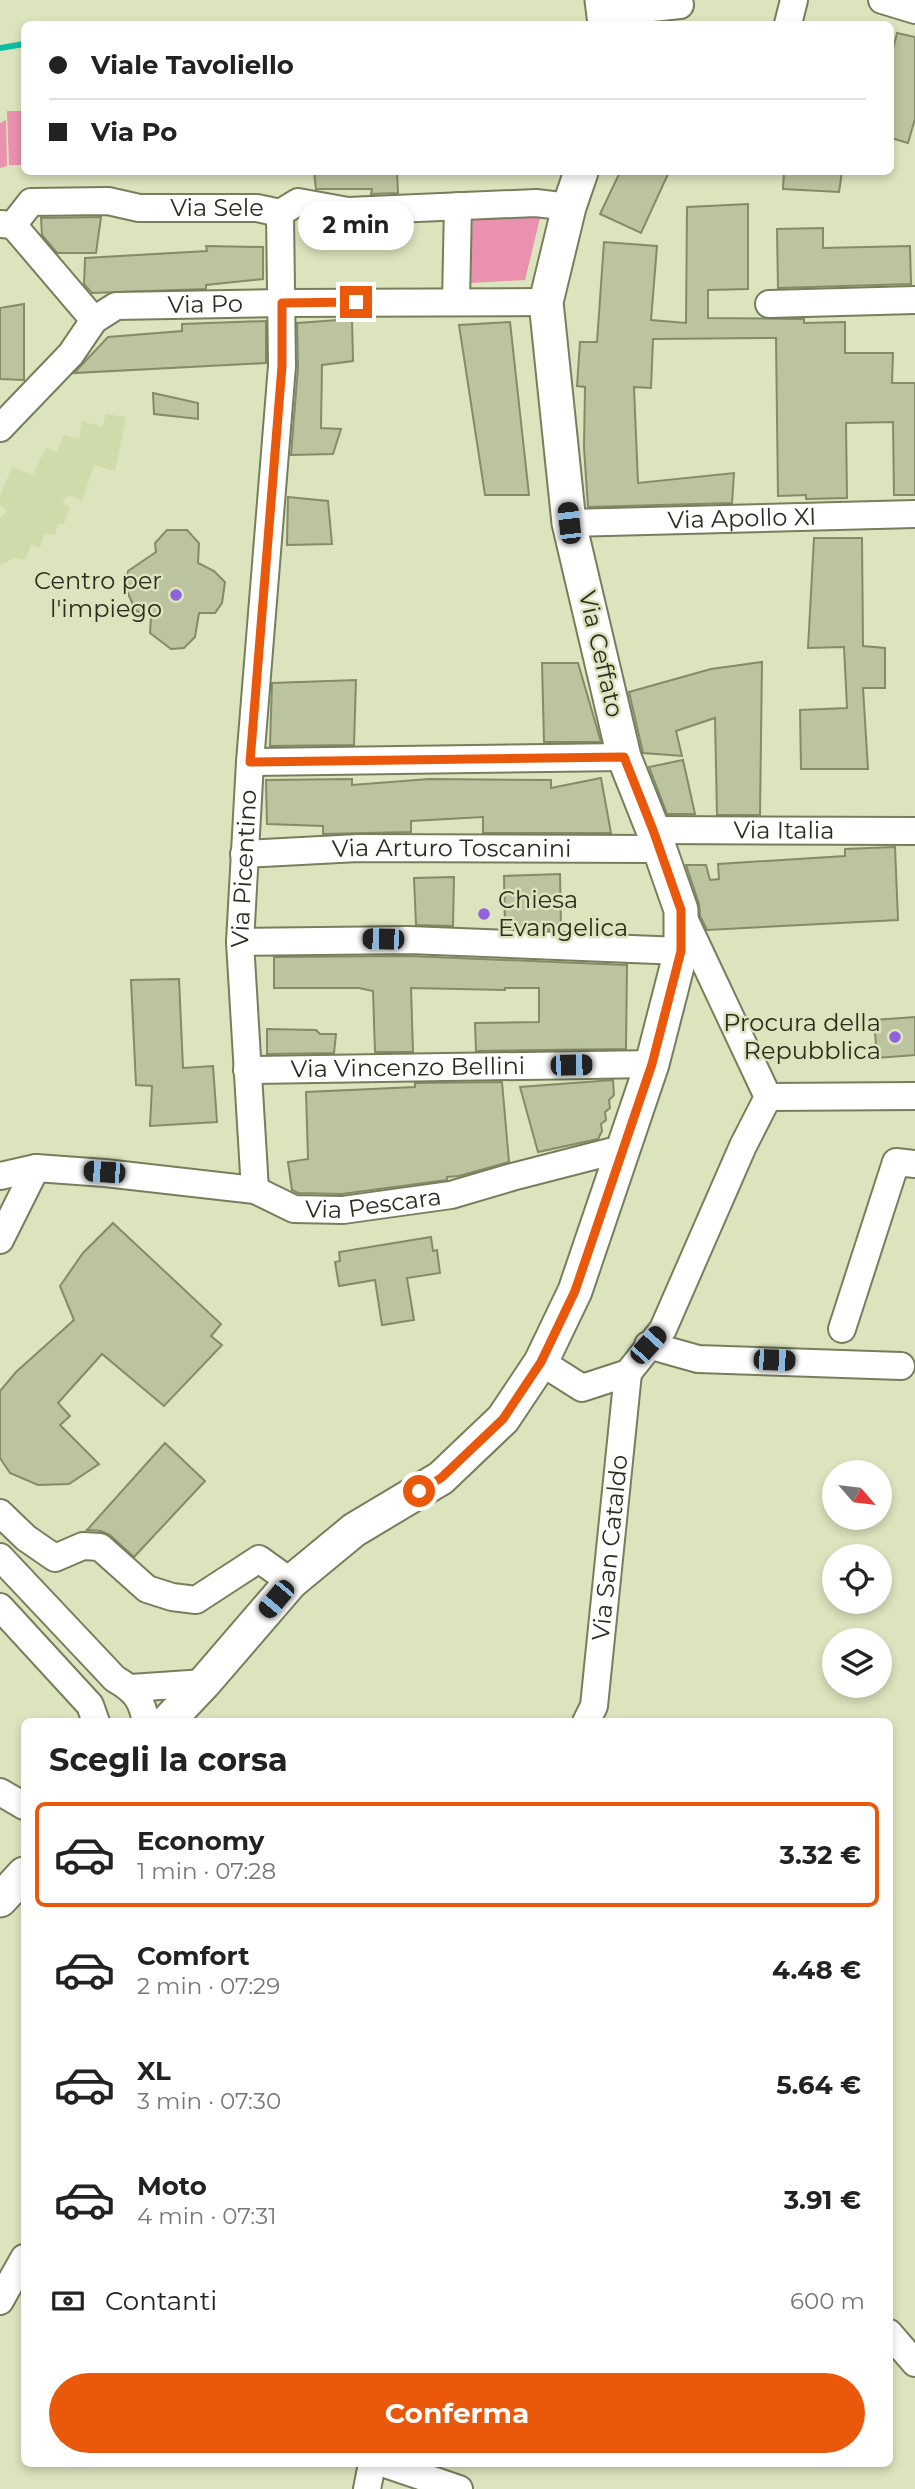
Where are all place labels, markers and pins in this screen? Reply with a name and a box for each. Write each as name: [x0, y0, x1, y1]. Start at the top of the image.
place label: Centro per l'impiego: [34, 566, 162, 623]
marker: Centro per l'impiego: [168, 587, 184, 603]
place label: Chiesa Evangelica: [498, 885, 628, 942]
marker: Chiesa Evangelica: [476, 906, 492, 922]
place label: Procura della Repubblica: [723, 1008, 881, 1065]
marker: Procura della Repubblica: [887, 1029, 903, 1045]

